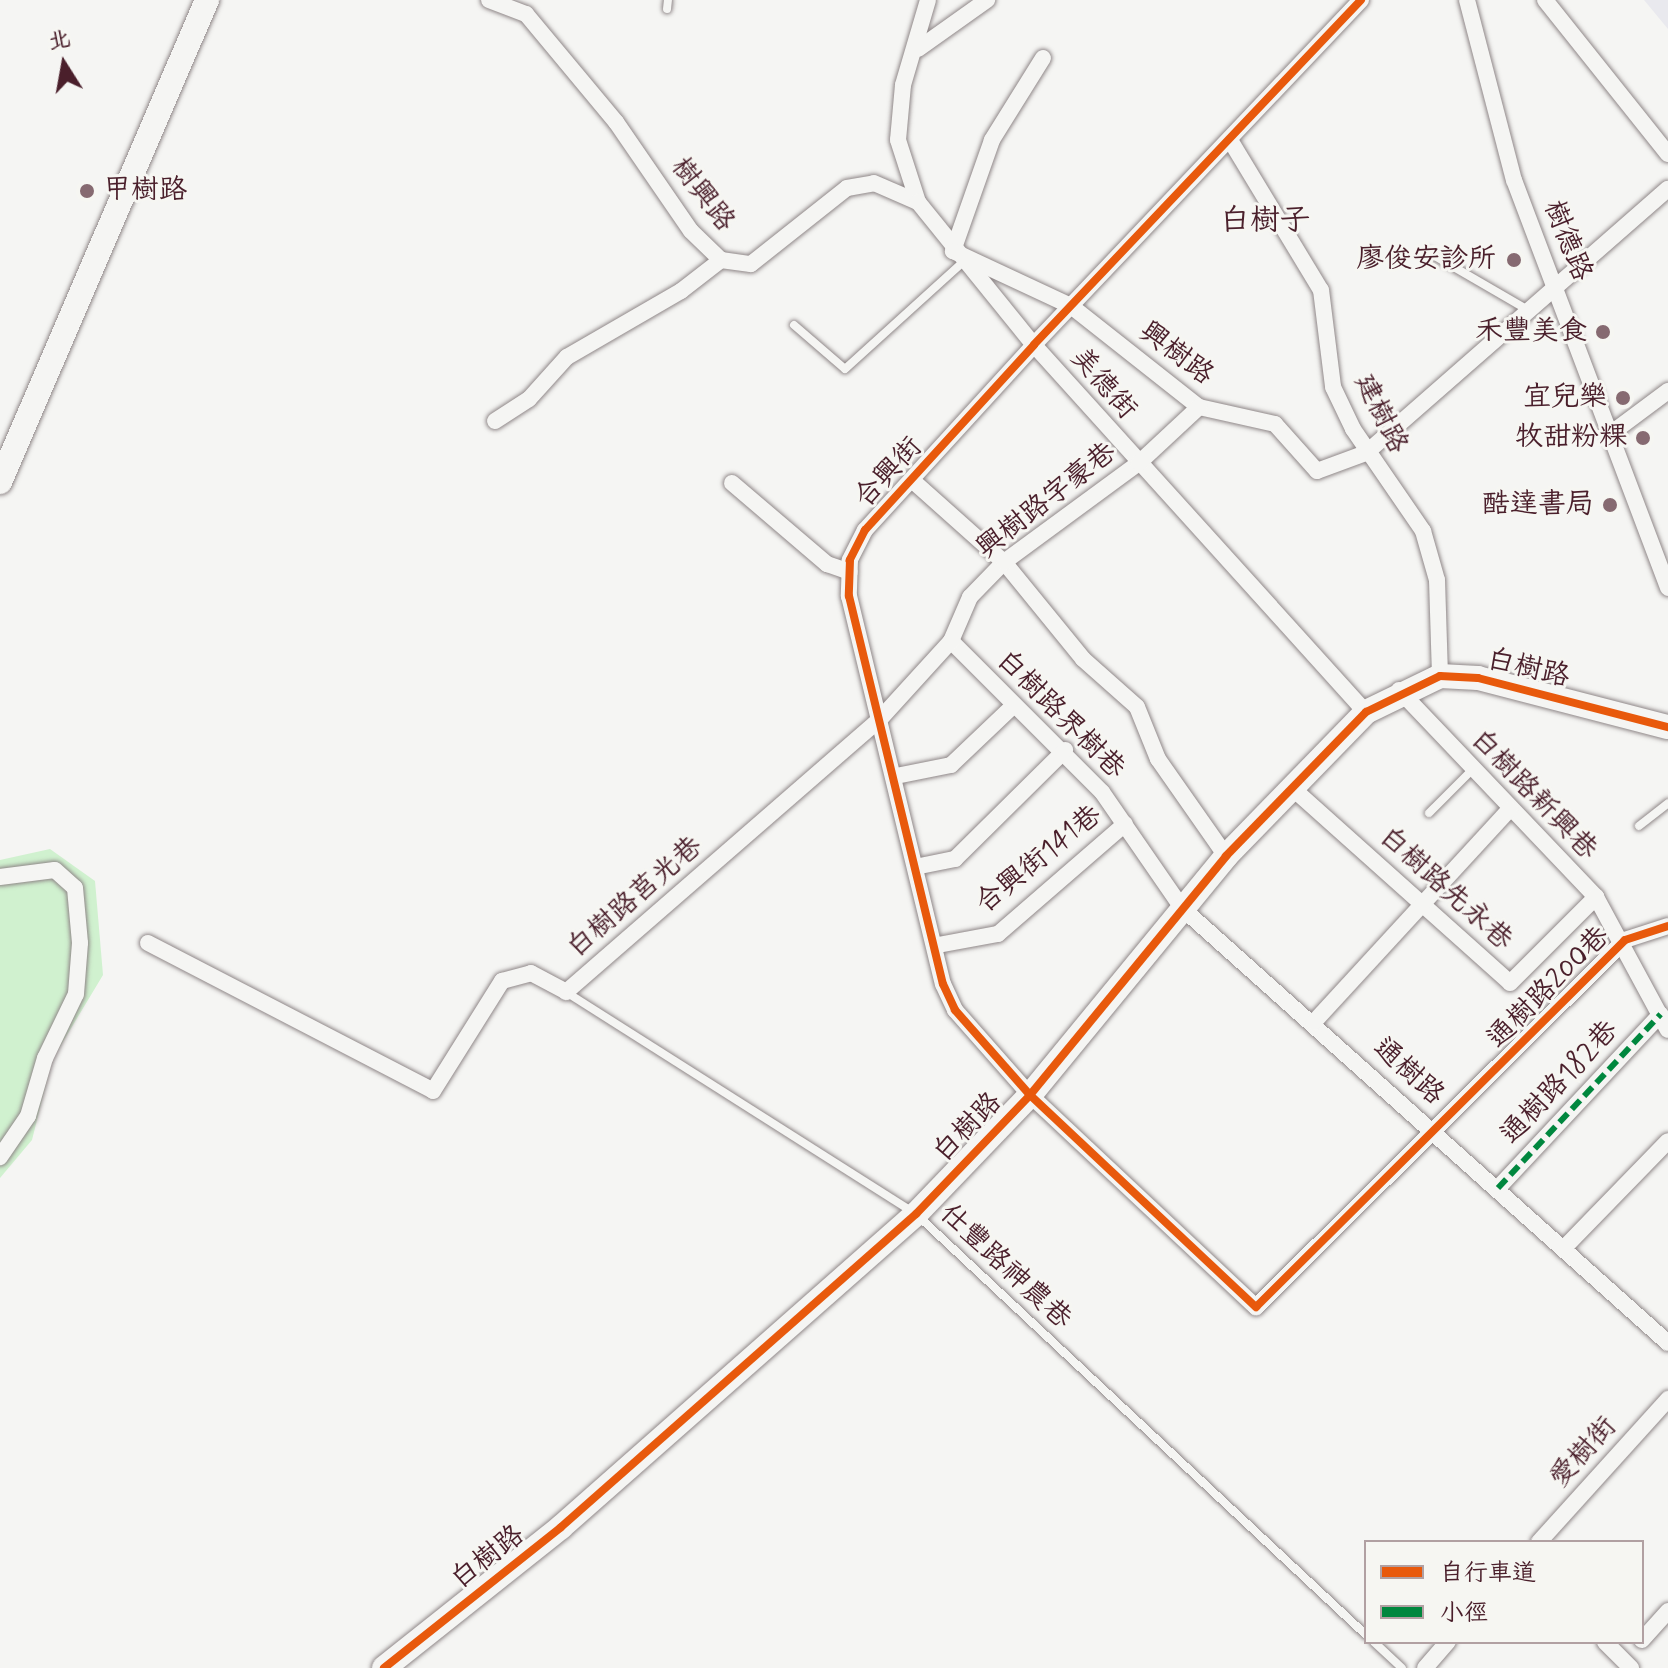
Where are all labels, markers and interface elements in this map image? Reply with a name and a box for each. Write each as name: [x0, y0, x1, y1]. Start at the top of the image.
north arrow: [24, 24, 104, 104]
text: 北: [46, 25, 73, 56]
street label: 樹興路: [663, 152, 741, 238]
place label: 甲樹路: [103, 174, 187, 208]
marker: 甲樹路: [78, 182, 96, 200]
street label: 樹德路: [1536, 196, 1598, 286]
district label: 白樹子: [1220, 203, 1310, 239]
place label: 廖俊安診所: [1356, 243, 1496, 277]
marker: 廖俊安診所: [1503, 249, 1525, 271]
street label: 興樹路: [1132, 315, 1220, 393]
place label: 禾豐美食: [1475, 315, 1587, 349]
marker: 禾豐美食: [1594, 323, 1612, 341]
street label: 美德街: [1063, 341, 1143, 427]
street label: 建樹路: [1346, 369, 1414, 459]
place label: 宜兒樂: [1523, 381, 1607, 415]
marker: 宜兒樂: [1614, 389, 1632, 407]
place label: 牧甜粉粿: [1515, 421, 1627, 455]
marker: 牧甜粉粿: [1634, 429, 1652, 447]
street label: 合興街: [848, 431, 930, 515]
street label: 興樹路字豪巷: [970, 436, 1124, 566]
place label: 酷達書局: [1482, 488, 1594, 522]
marker: 酷達書局: [1601, 496, 1619, 514]
street label: 白樹路: [1483, 643, 1573, 695]
street label: 白樹路界樹巷: [989, 644, 1131, 786]
street label: 白樹路新興巷: [1463, 723, 1603, 867]
street label: 合興街141巷: [969, 799, 1109, 921]
street label: 白樹路先永巷: [1371, 820, 1519, 958]
street label: 白樹路莒光巷: [561, 830, 709, 966]
street label: 通樹路200巷: [1481, 920, 1617, 1056]
street label: 通樹路182巷: [1494, 1014, 1626, 1152]
street label: 通樹路: [1366, 1031, 1450, 1113]
street label: 白樹路: [927, 1086, 1009, 1170]
street label: 仕豐路神農巷: [932, 1197, 1078, 1337]
street label: 愛樹街: [1543, 1411, 1625, 1495]
street label: 白樹路: [445, 1519, 531, 1597]
legend: [1364, 1540, 1644, 1644]
text: 自行車道: [1440, 1558, 1536, 1589]
text: 小徑: [1440, 1598, 1488, 1629]

